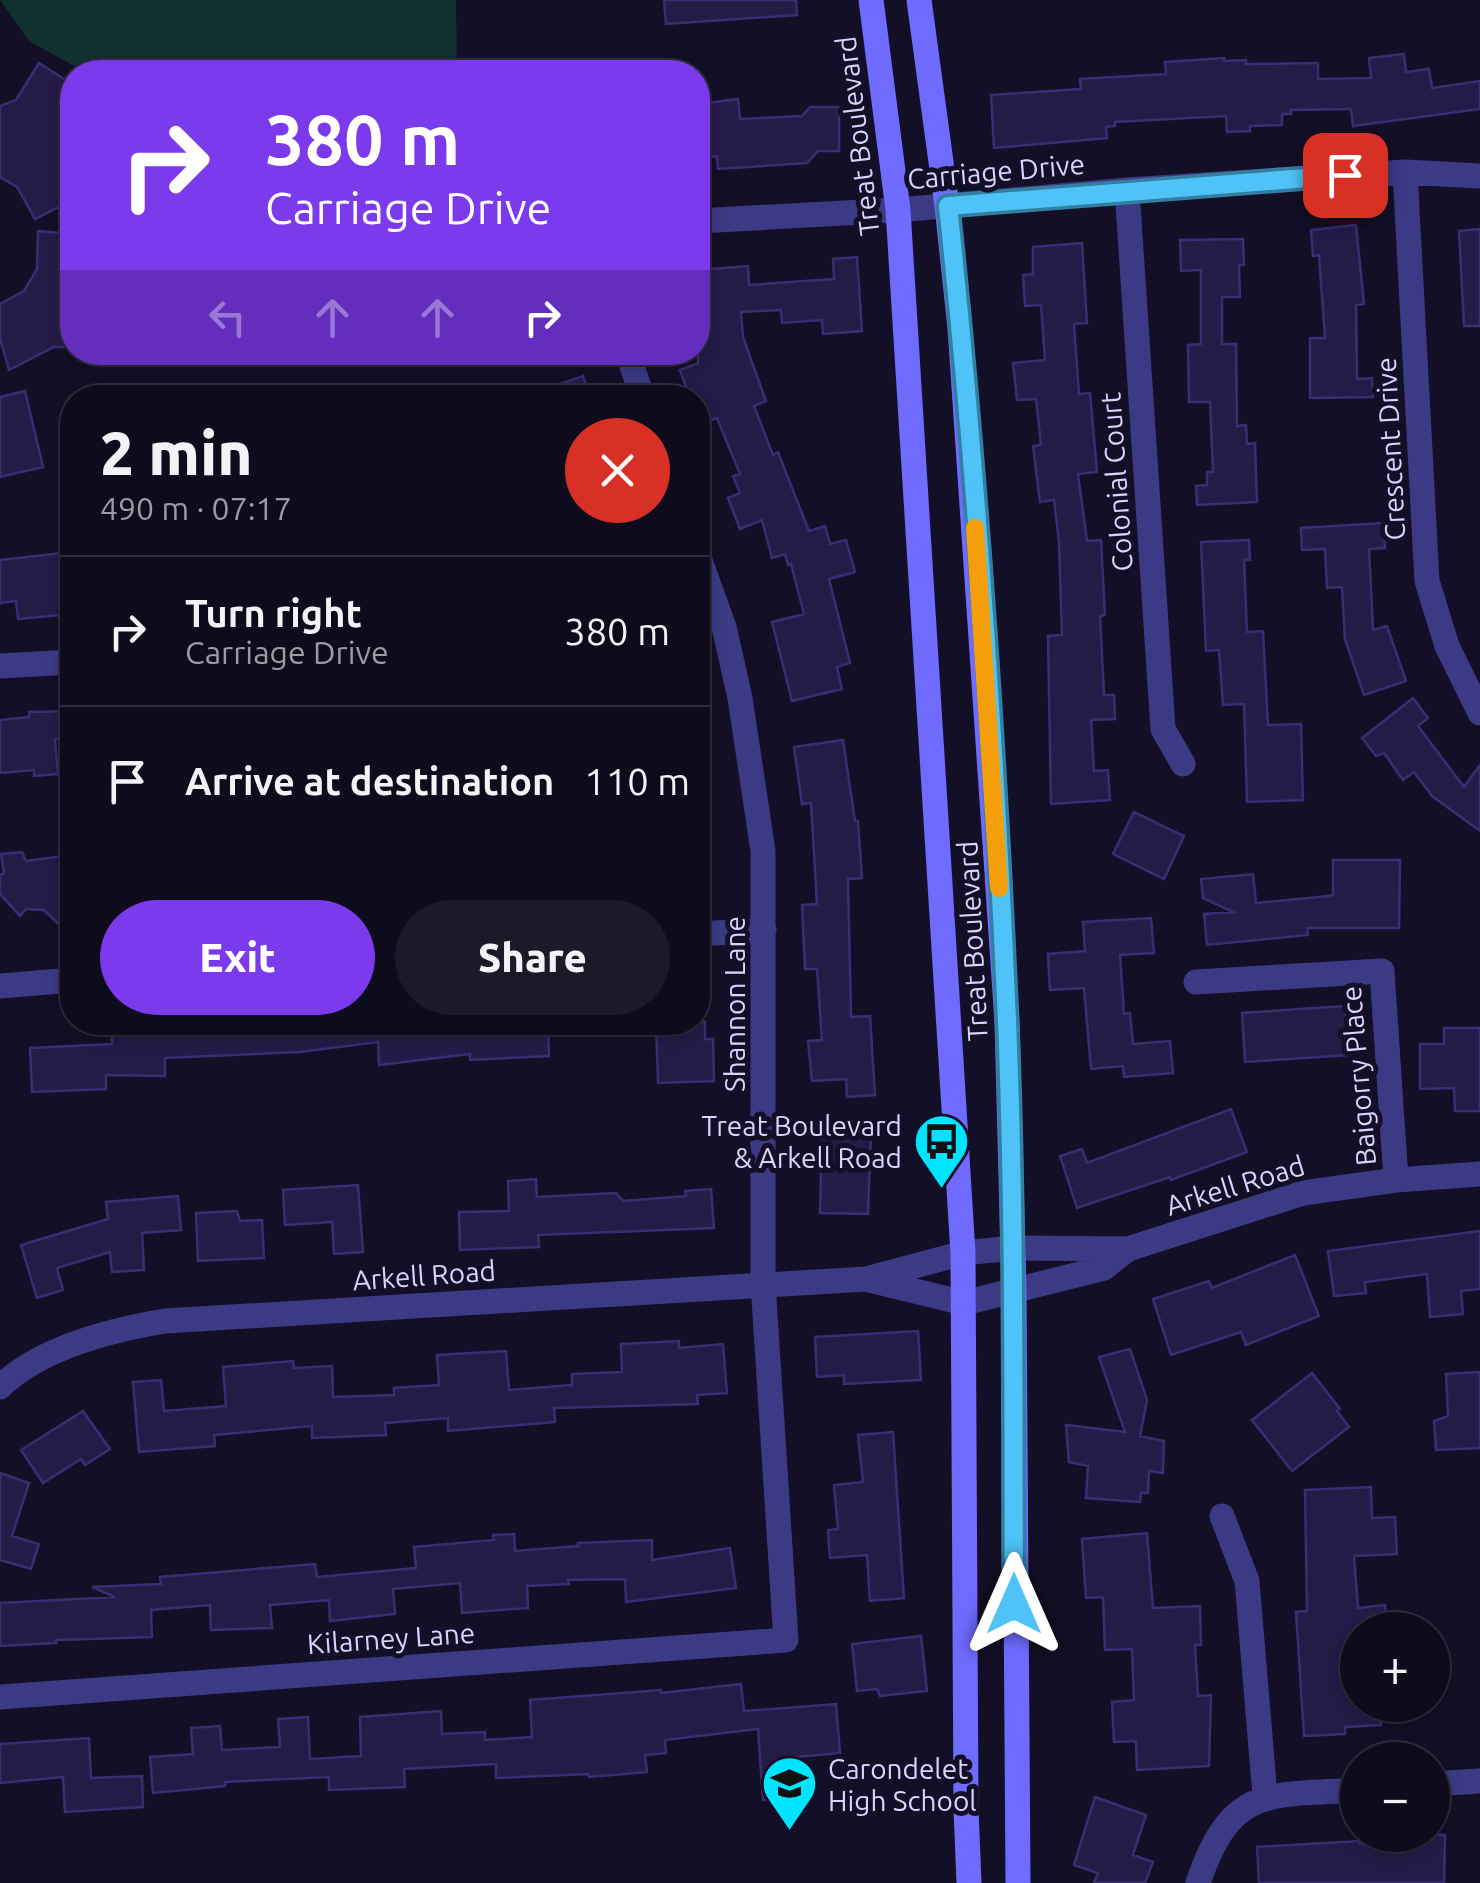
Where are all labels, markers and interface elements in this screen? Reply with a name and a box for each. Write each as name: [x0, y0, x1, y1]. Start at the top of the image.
street label: Treat Boulevard: [829, 35, 885, 237]
icon: right: [100, 100, 230, 230]
text: 380 m: [265, 100, 460, 178]
pin: [1303, 133, 1388, 218]
street label: Carriage Drive: [906, 148, 1086, 194]
icon: arrive: [1318, 148, 1373, 203]
text: Carriage Drive: [265, 182, 551, 233]
icon: left: [200, 290, 255, 345]
icon: ahead: [305, 290, 360, 345]
icon: ahead: [410, 290, 465, 345]
icon: right: [515, 290, 570, 345]
street label: Crescent Drive: [1370, 357, 1410, 541]
street label: Colonial Court: [1094, 391, 1138, 573]
button: close: [565, 418, 670, 523]
text: 2 min: [100, 419, 253, 486]
text: 490 m · 07:17: [100, 490, 292, 526]
text: Turn right: [185, 592, 362, 634]
icon: right: [100, 604, 155, 659]
text: 380 m: [564, 610, 670, 652]
text: Carriage Drive: [185, 634, 389, 670]
icon: arrive: [100, 754, 155, 809]
text: Arrive at destination: [185, 760, 554, 802]
text: 110 m: [584, 760, 690, 802]
street label: Treat Boulevard: [951, 840, 993, 1042]
button: Exit: [100, 900, 375, 1015]
button: Share: [395, 900, 670, 1015]
street label: Shannon Lane: [719, 916, 750, 1092]
street label: Baigorry Place: [1335, 985, 1381, 1167]
place label: Treat Boulevard & Arkell Road: [702, 1110, 902, 1173]
bus stop icon: Treat Boulevard & Arkell Road: [911, 1111, 971, 1190]
street label: Arkell Road: [1162, 1149, 1308, 1221]
street label: Arkell Road: [351, 1255, 497, 1295]
position arrow: [962, 1552, 1066, 1656]
map controls: [1340, 1612, 1450, 1852]
button: +: [1340, 1612, 1450, 1722]
street label: Kilarney Lane: [306, 1617, 476, 1659]
button: −: [1340, 1742, 1450, 1852]
place label: Carondelet High School: [828, 1753, 977, 1816]
school or university icon: Carondelet High School: [759, 1754, 819, 1833]

